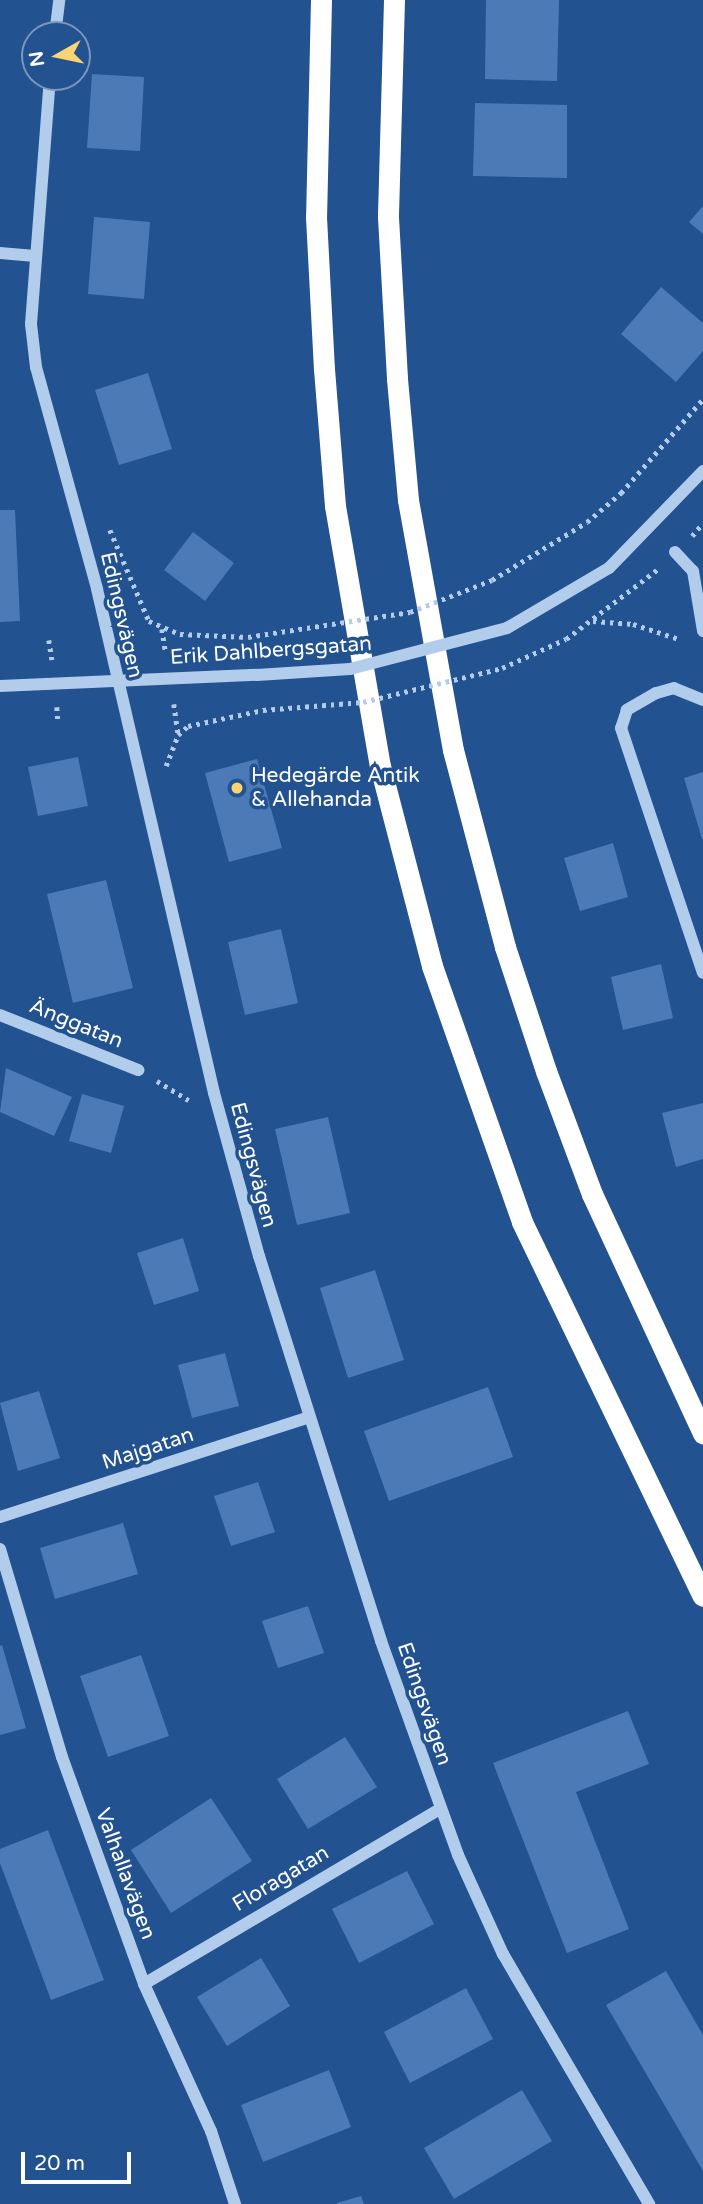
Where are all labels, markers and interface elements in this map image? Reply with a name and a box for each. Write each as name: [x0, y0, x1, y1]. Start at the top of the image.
north arrow: [21, 21, 91, 91]
text: N: [25, 50, 49, 68]
street label: Edingsvägen: [94, 550, 148, 680]
street label: Erik Dahlbergsgatan: [169, 631, 373, 671]
place label: Hedegärde Antik & Allehanda: [251, 763, 420, 813]
marker: Hedegärde Antik & Allehanda: [229, 780, 245, 796]
street label: Änggatan: [25, 994, 127, 1054]
street label: Edingsvägen: [224, 1100, 282, 1230]
street label: Majgatan: [99, 1422, 197, 1476]
street label: Edingsvägen: [391, 1639, 457, 1769]
street label: Valhallavägen: [90, 1805, 160, 1943]
street label: Floragatan: [228, 1840, 334, 1918]
scale bar: [24, 2138, 135, 2182]
text: 20 m: [34, 2151, 85, 2176]

